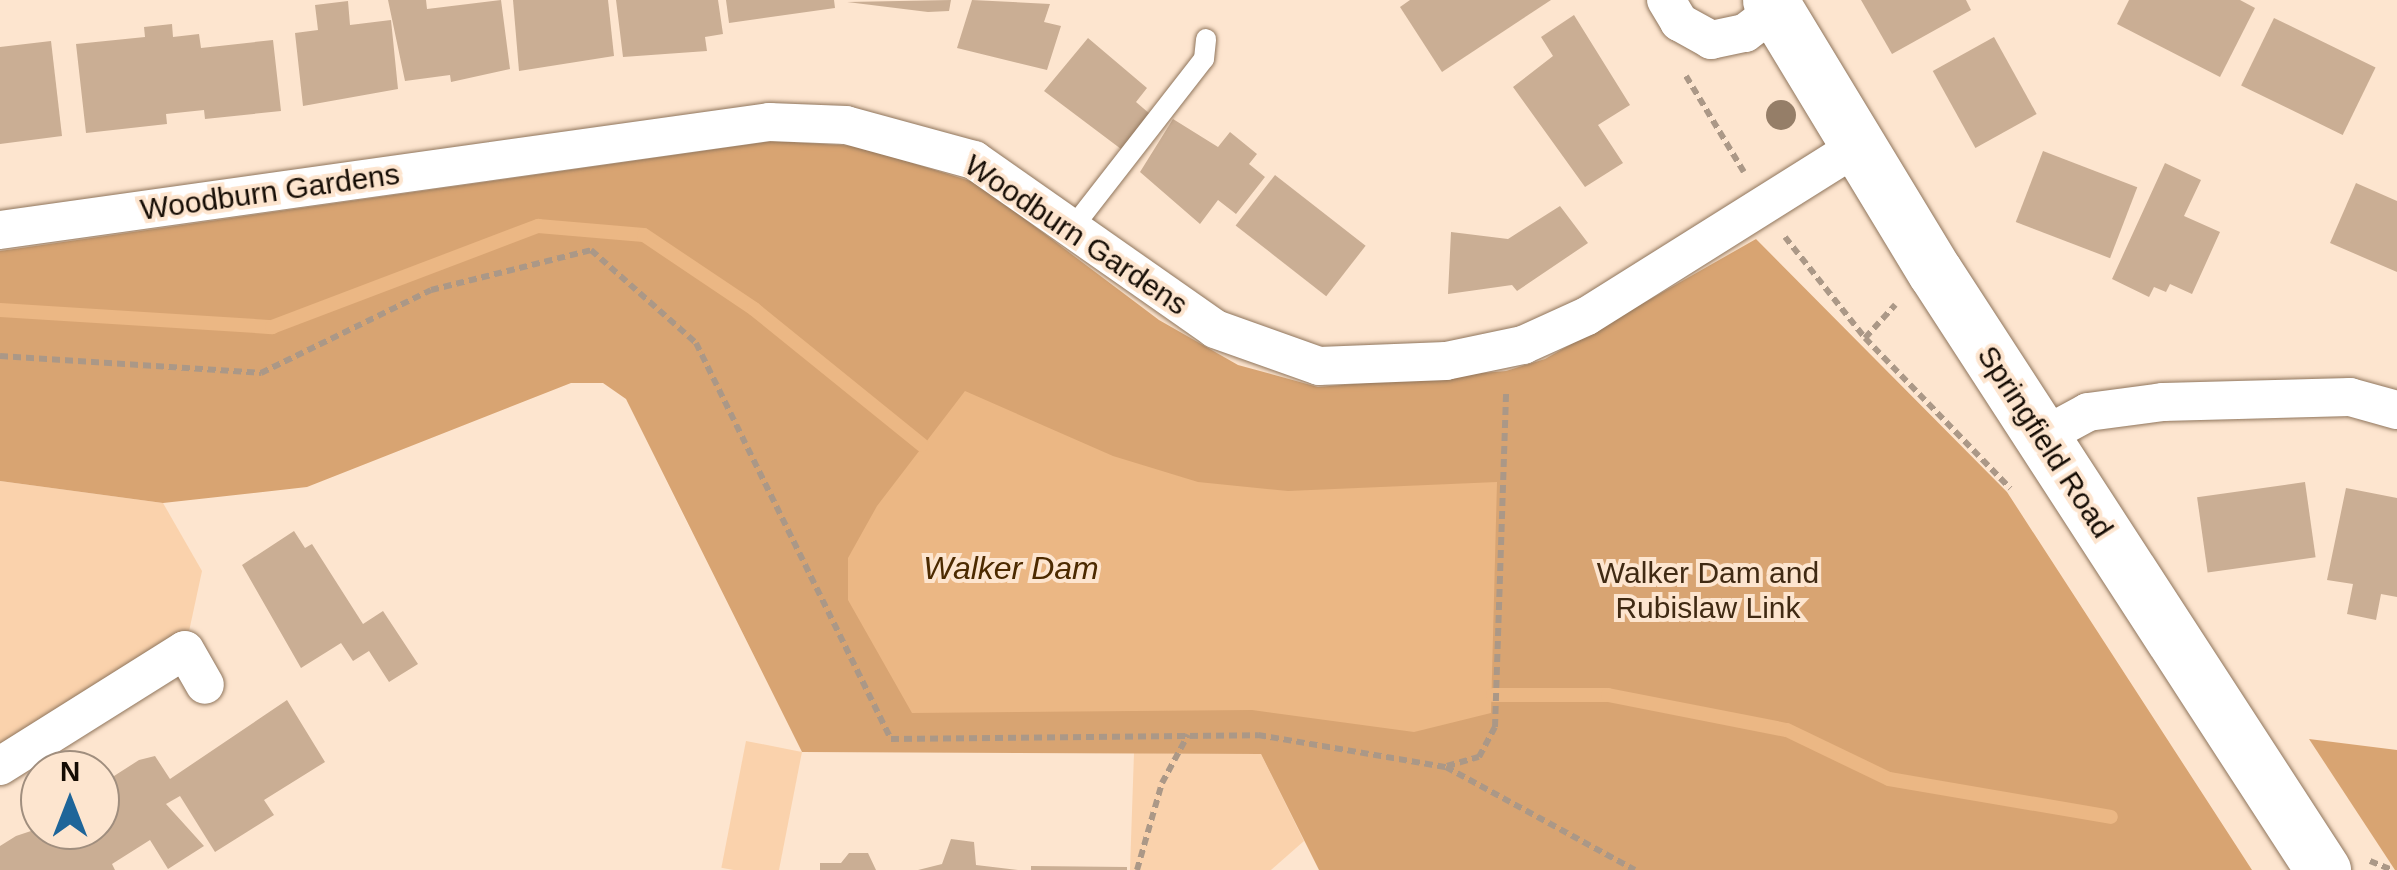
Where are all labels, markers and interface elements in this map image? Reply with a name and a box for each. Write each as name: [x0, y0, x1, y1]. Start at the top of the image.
street label: Woodburn Gardens: [958, 147, 1194, 323]
street label: Woodburn Gardens: [138, 156, 402, 228]
street label: Springfield Road: [1970, 339, 2120, 545]
water label: Walker Dam: [923, 549, 1099, 587]
park label: Walker Dam and Rubislaw Link: [1597, 555, 1819, 626]
north arrow: [20, 750, 120, 850]
text: N: [60, 756, 80, 787]

